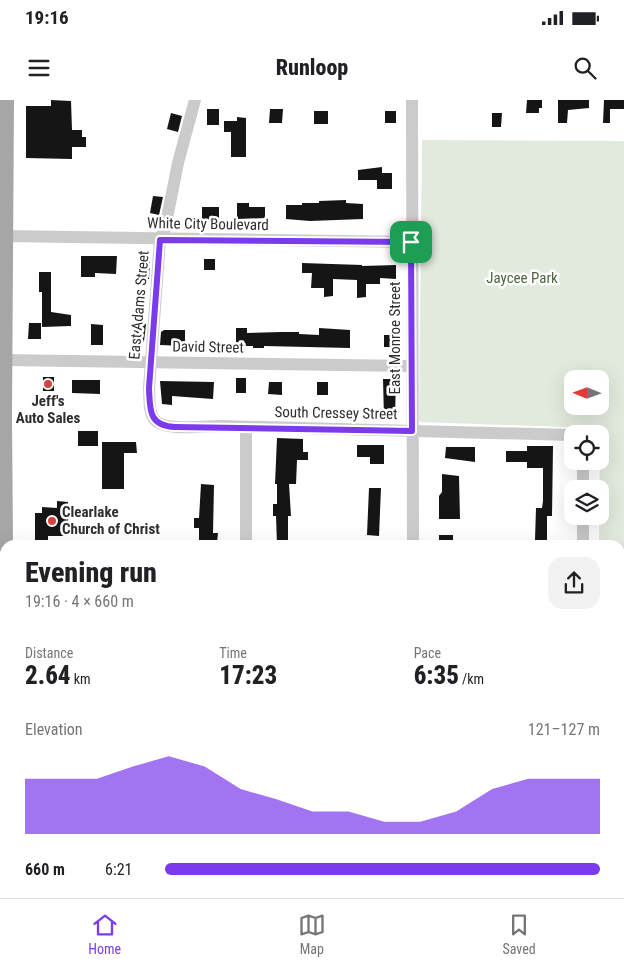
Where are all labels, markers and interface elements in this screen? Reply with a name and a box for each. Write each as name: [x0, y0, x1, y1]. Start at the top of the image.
text: 19:16: [25, 6, 69, 29]
icon: menu: [25, 54, 53, 82]
icon: search: [571, 54, 599, 82]
text: Runloop: [276, 55, 348, 80]
street label: White City Boulevard: [147, 214, 269, 234]
pin: [390, 221, 432, 263]
icon: arrive: [397, 228, 425, 256]
street label: East Adams Street: [125, 250, 153, 360]
park label: Jaycee Park: [486, 269, 558, 287]
street label: East Monroe Street: [386, 281, 404, 395]
street label: David Street: [172, 337, 244, 357]
north arrow: [564, 370, 609, 415]
map controls: [564, 370, 609, 525]
marker: Jeff's Auto Sales: [42, 378, 54, 390]
place label: Jeff's Auto Sales: [16, 392, 80, 427]
street label: South Cressey Street: [274, 403, 398, 423]
button: locate: [564, 425, 609, 470]
button: layers: [564, 480, 609, 525]
place label: Clearlake Church of Christ: [62, 503, 160, 538]
marker: Clearlake Church of Christ: [46, 515, 58, 527]
text: Evening run: [25, 556, 157, 589]
button: share: [548, 557, 600, 609]
text: 19:16 · 4 × 660 m: [25, 592, 134, 611]
text: Distance: [25, 645, 73, 661]
text: Time: [219, 645, 247, 661]
text: Pace: [414, 645, 441, 661]
text: 2.64: [25, 661, 71, 690]
text: 17:23: [219, 661, 277, 690]
text: 6:35: [414, 661, 459, 690]
text: km: [71, 671, 91, 687]
text: /km: [459, 671, 484, 687]
text: Elevation: [25, 720, 83, 739]
text: 121–127 m: [528, 720, 600, 739]
text: 660 m: [25, 860, 65, 879]
text: 6:21: [105, 860, 132, 879]
tab: Home: [88, 911, 121, 957]
tab: Map: [298, 911, 326, 957]
tab: Saved: [502, 911, 536, 957]

